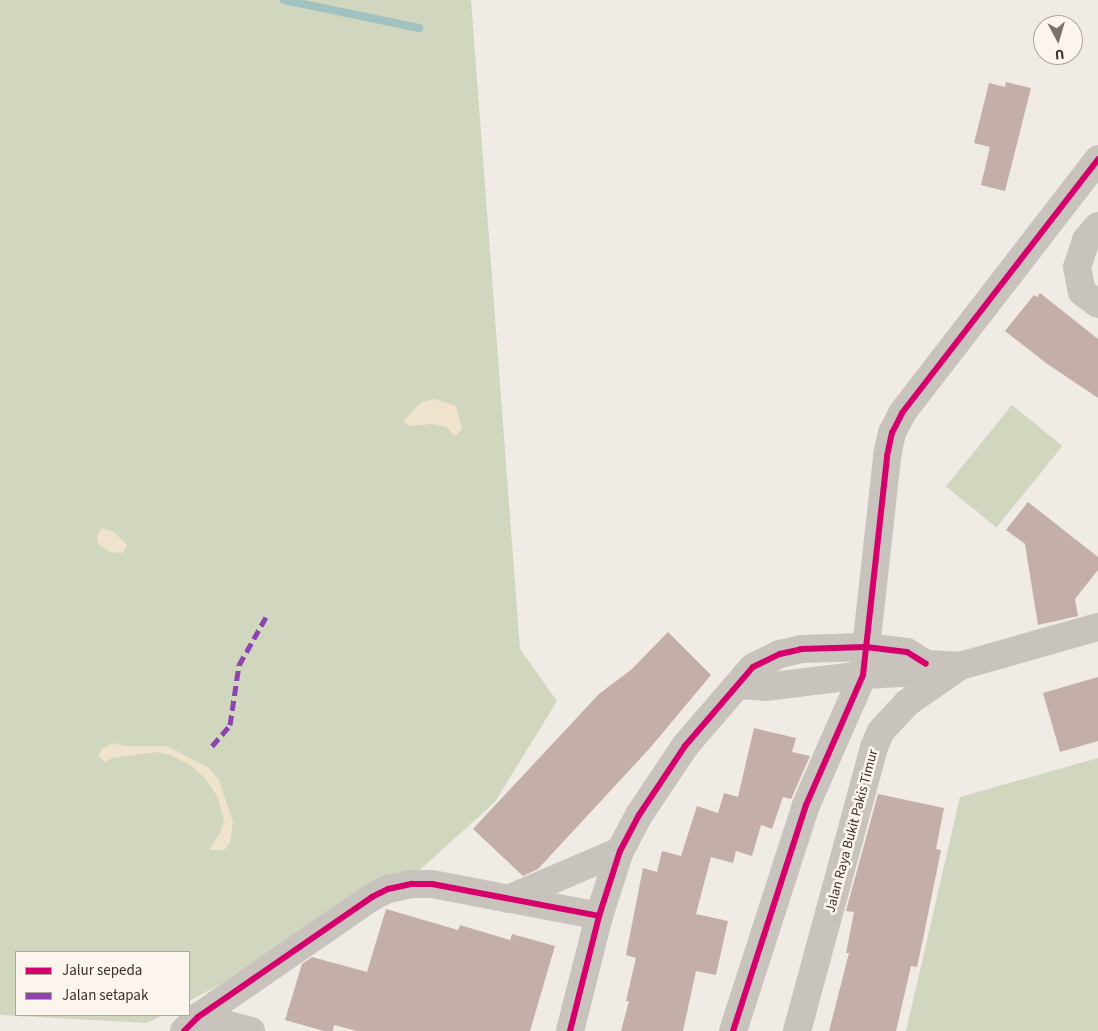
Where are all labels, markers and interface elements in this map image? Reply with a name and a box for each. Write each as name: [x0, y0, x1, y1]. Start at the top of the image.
north arrow: [1033, 15, 1083, 65]
text: U: [1054, 43, 1065, 64]
street label: Jalan Raya Bukit Pakis Timur: [822, 748, 882, 914]
legend: [15, 951, 190, 1016]
text: Jalur sepeda: [62, 960, 142, 981]
text: Jalan setapak: [62, 985, 148, 1006]

